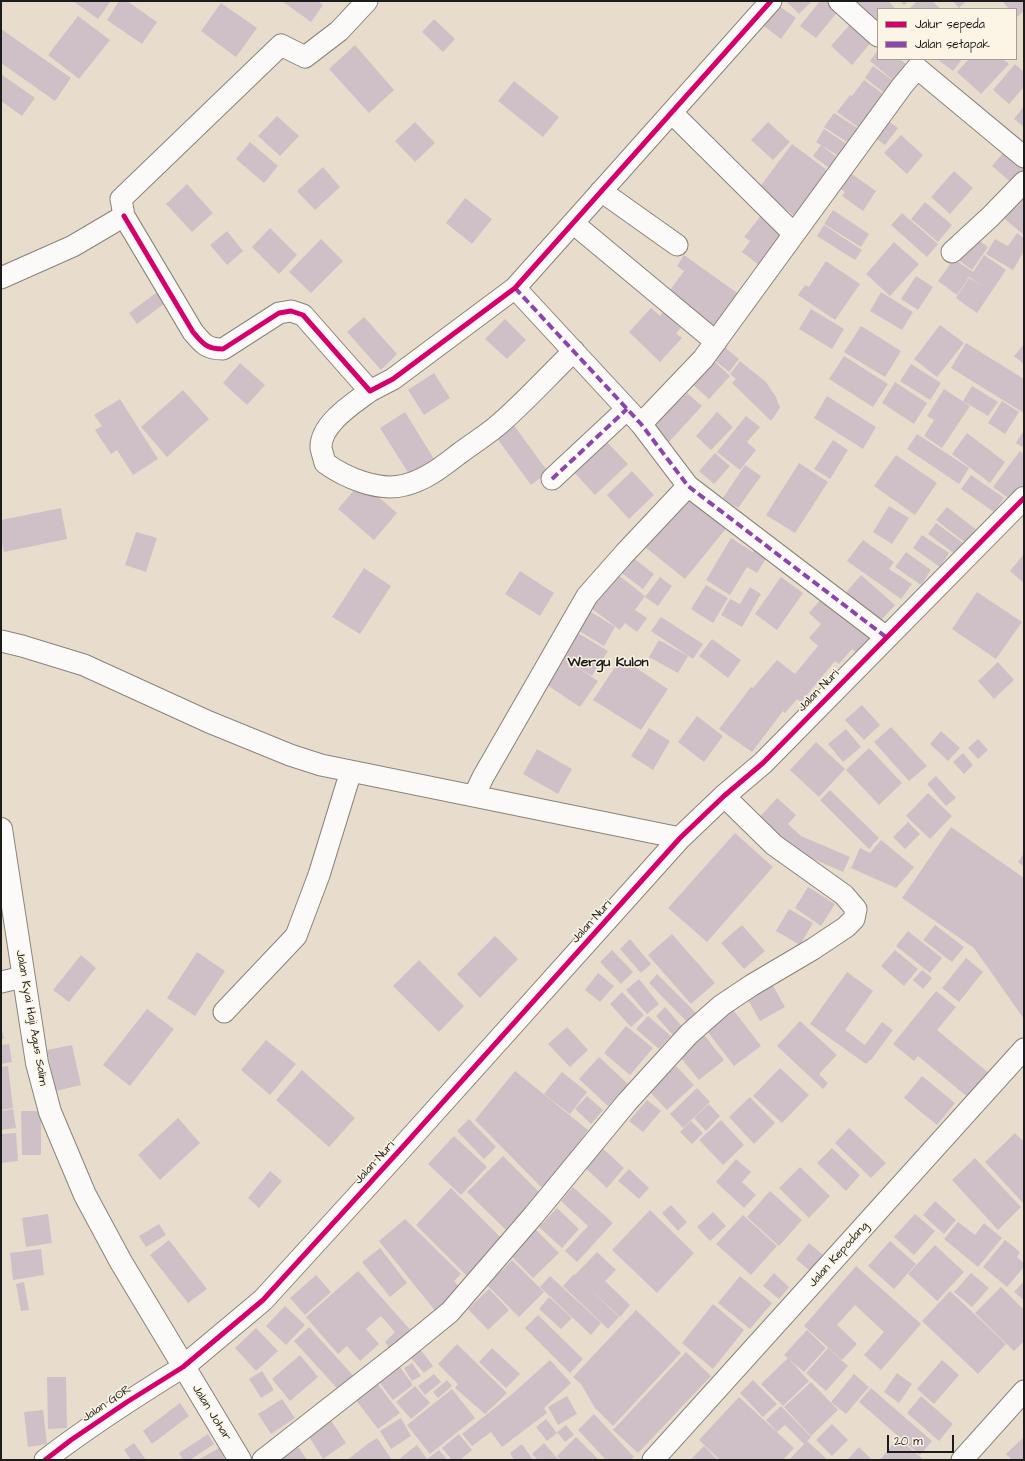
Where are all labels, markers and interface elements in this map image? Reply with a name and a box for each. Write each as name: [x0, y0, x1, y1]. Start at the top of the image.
legend: [877, 8, 1017, 60]
text: Jalur sepeda: [915, 16, 985, 33]
text: Jalan setapak: [915, 36, 990, 53]
district label: Wergu Kulon: [567, 655, 649, 671]
street label: Jalan Nuri: [795, 667, 843, 715]
street label: Jalan Nuri: [569, 897, 615, 947]
street label: Jalan Kyai Haji Agus Salim: [12, 949, 50, 1087]
street label: Jalan Nuri: [352, 1138, 398, 1188]
street label: Jalan Kepodang: [806, 1219, 872, 1291]
street label: Jalan GOR: [80, 1382, 134, 1426]
street label: Jalan Johar: [188, 1382, 234, 1444]
scale bar: [889, 1427, 956, 1453]
text: 20 m: [894, 1433, 923, 1450]

